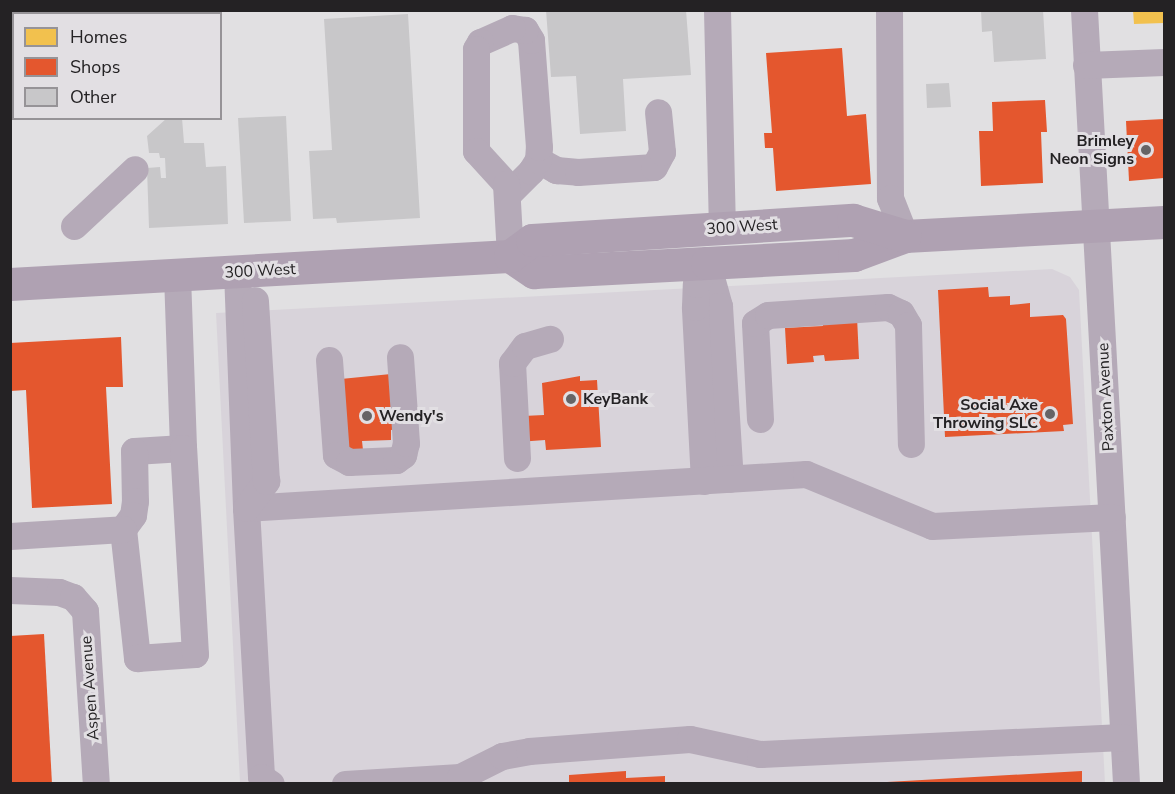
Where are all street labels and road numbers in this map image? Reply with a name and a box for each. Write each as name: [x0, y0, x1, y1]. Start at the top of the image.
street label: 300 West: [706, 215, 778, 239]
street label: 300 West: [224, 260, 296, 282]
street label: Paxton Avenue: [1094, 342, 1118, 452]
street label: Aspen Avenue: [77, 635, 103, 741]

